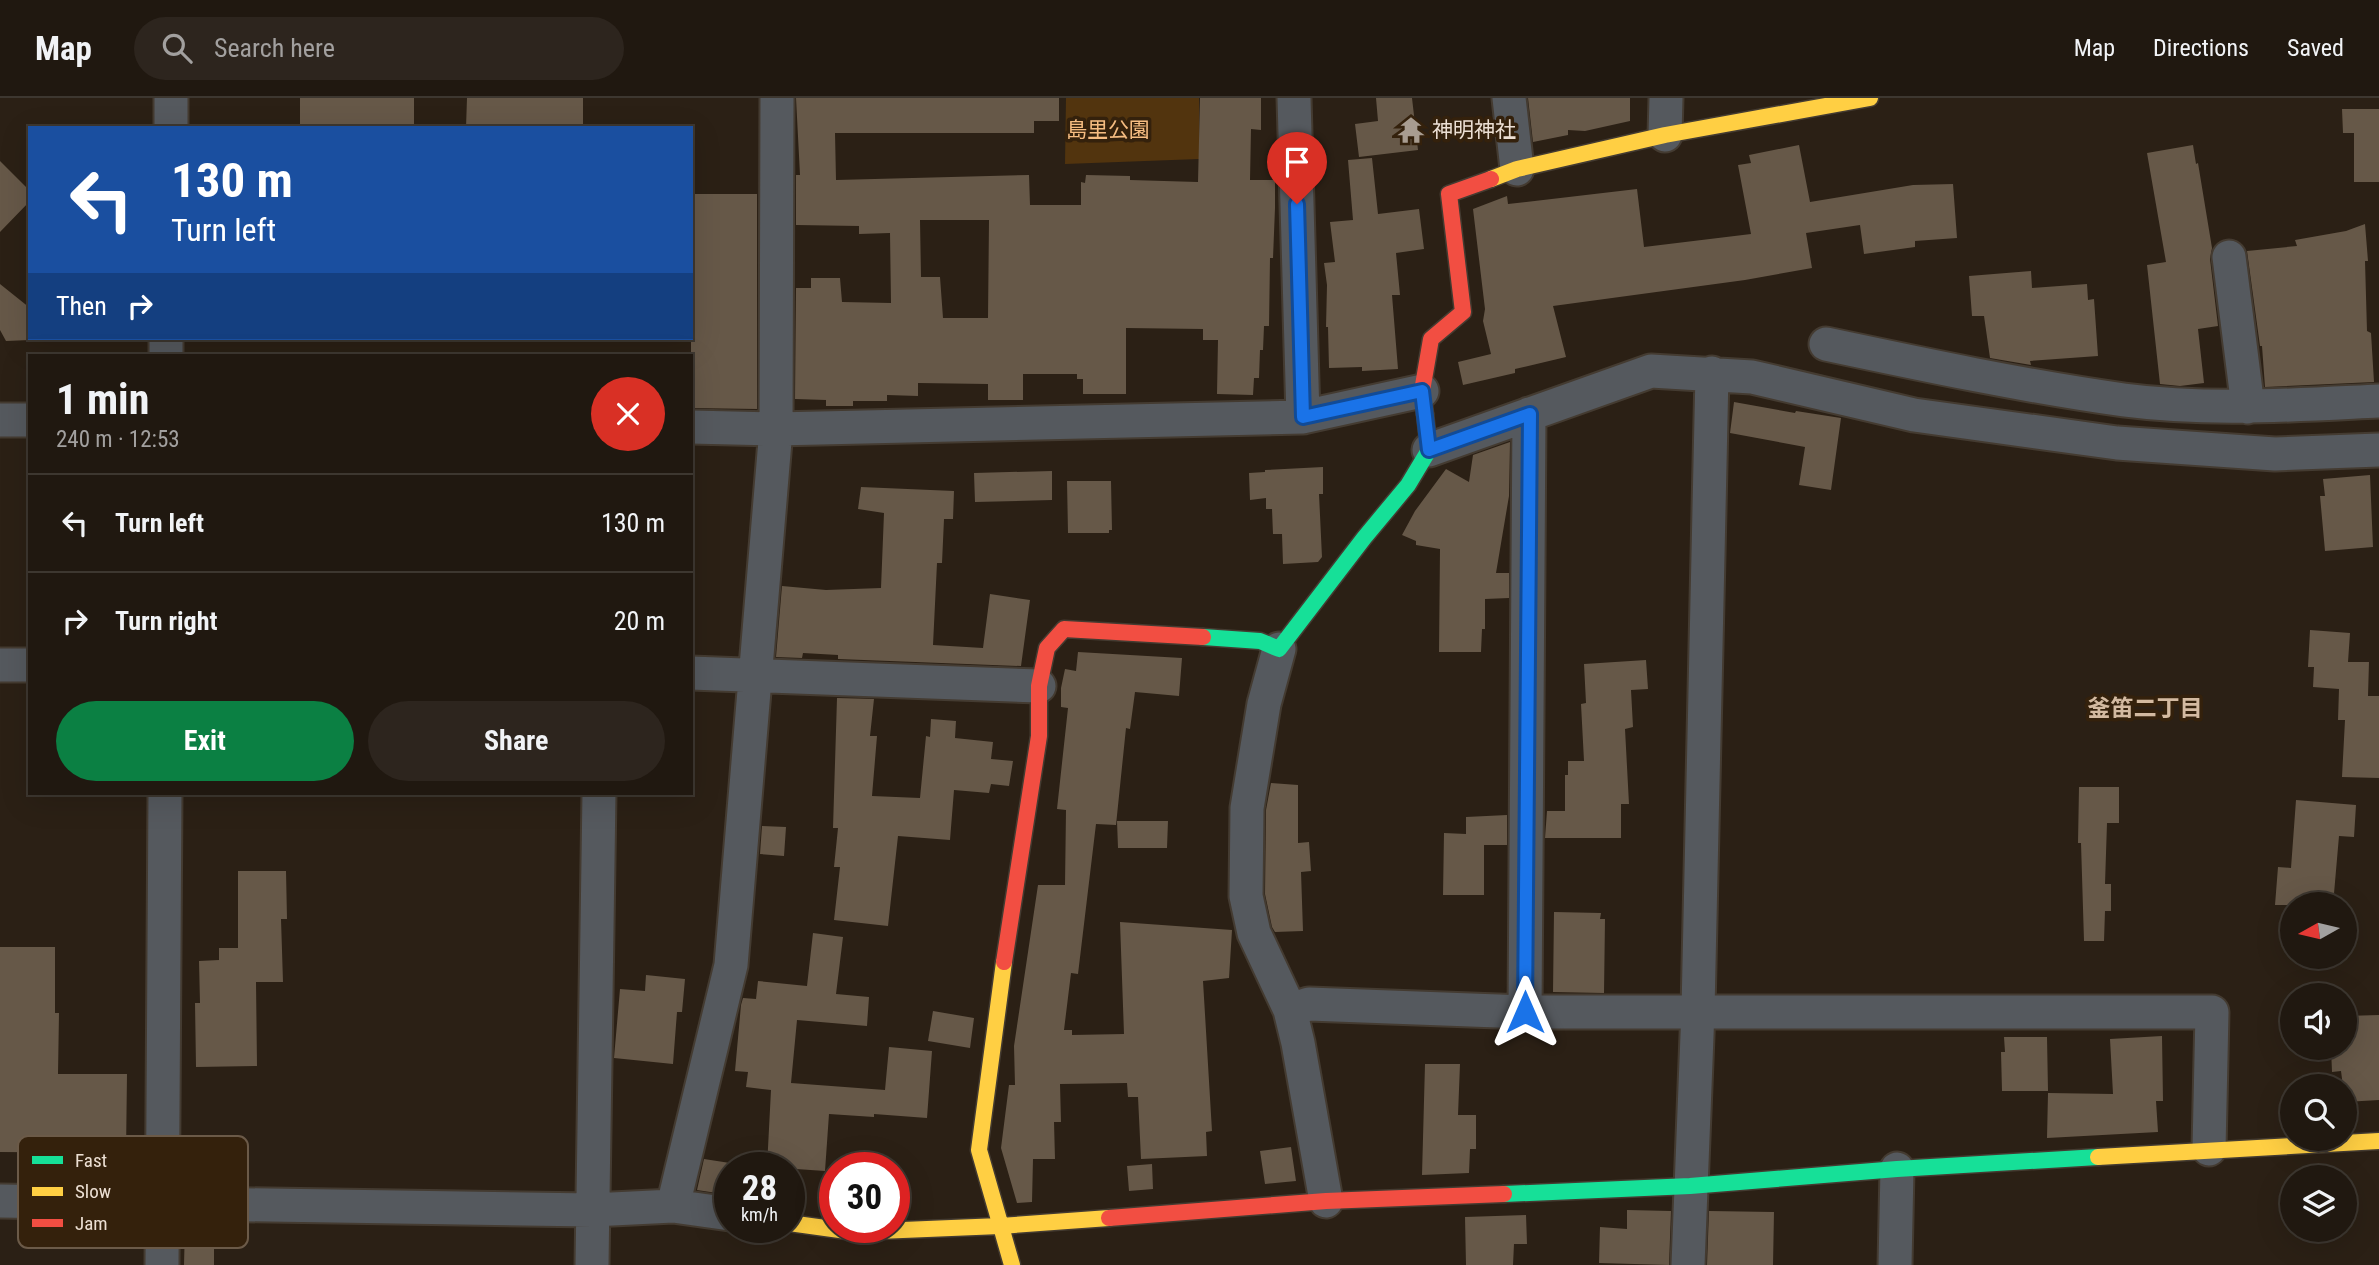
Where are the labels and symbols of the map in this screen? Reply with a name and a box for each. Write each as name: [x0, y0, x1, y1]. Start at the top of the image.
temple icon: 神明神社: [1396, 115, 1426, 145]
park label: 島里公園: [1066, 118, 1150, 142]
place label: 神明神社: [1432, 118, 1516, 142]
pin: [1267, 132, 1327, 204]
district label: 釜笛二丁目: [2088, 695, 2203, 722]
north arrow: [2280, 892, 2357, 970]
position arrow: [1488, 975, 1562, 1049]
legend: [18, 1136, 248, 1248]
text: Fast: [75, 1149, 107, 1172]
speed limit sign: 30: [819, 1152, 910, 1243]
text: Slow: [75, 1180, 111, 1203]
text: Jam: [75, 1212, 108, 1235]

